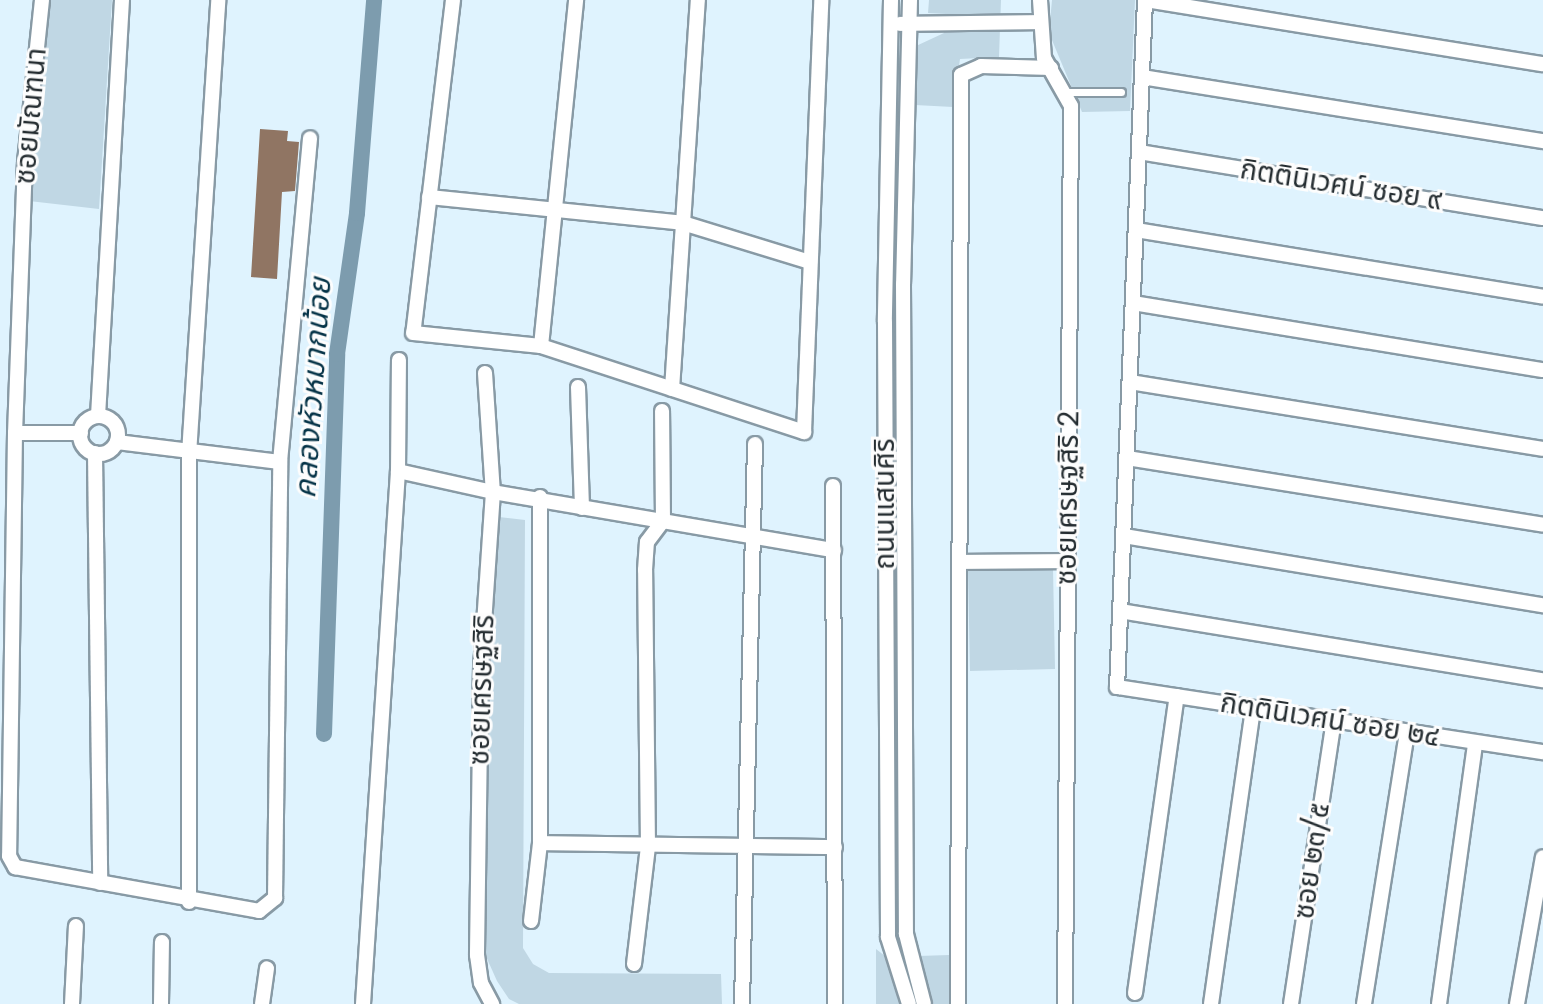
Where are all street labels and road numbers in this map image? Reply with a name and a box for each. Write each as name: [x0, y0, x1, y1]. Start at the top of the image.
street label: ซอยมัณฑนา: [8, 46, 54, 186]
street label: กิตตินิเวศน์ ซอย ๙: [1238, 152, 1444, 218]
street label: ซอยเศรษฐสิริ 2: [1050, 411, 1086, 585]
street label: ถนนแสนศิริ: [868, 438, 902, 570]
street label: ซอยเศรษฐสิริ: [463, 614, 501, 766]
street label: กิตตินิเวศน์ ซอย ๒๔: [1218, 686, 1442, 754]
street label: ซอย ๒๓/๕: [1287, 801, 1337, 921]

